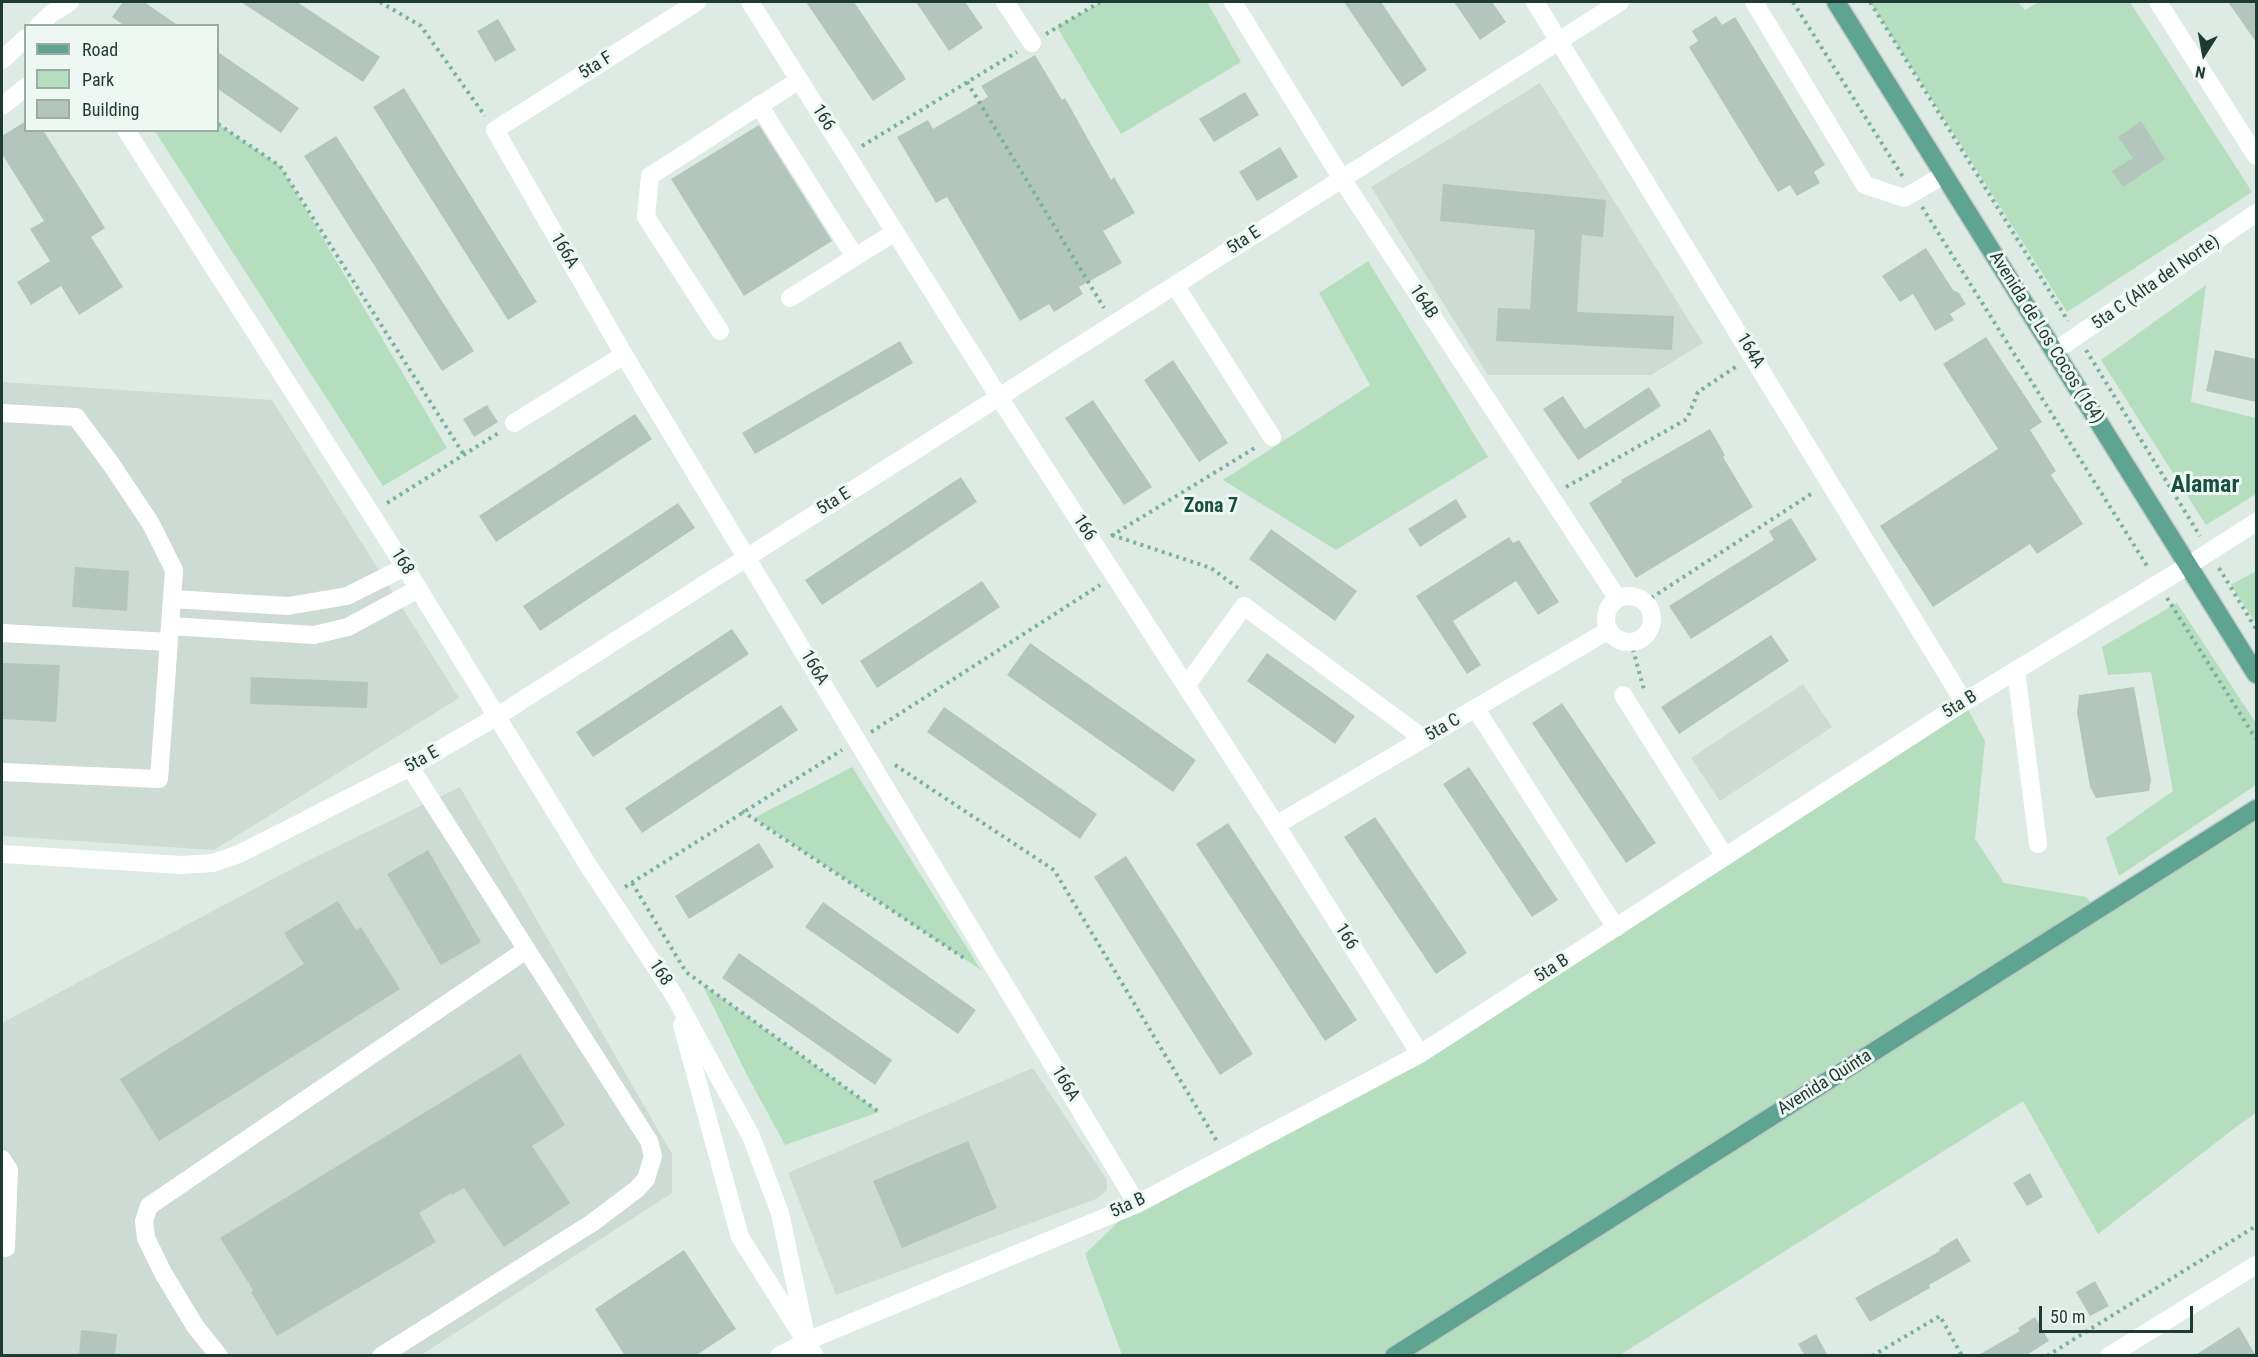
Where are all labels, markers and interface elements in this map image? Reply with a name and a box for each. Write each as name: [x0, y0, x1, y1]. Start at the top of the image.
legend: [24, 24, 219, 132]
north arrow: [2174, 24, 2234, 84]
text: Road: [82, 39, 118, 60]
street label: 5ta F: [575, 47, 617, 85]
text: N: [2194, 62, 2207, 82]
text: Park: [82, 69, 114, 90]
text: Building: [82, 99, 139, 120]
street label: 166: [807, 101, 839, 135]
street label: 5ta E: [1223, 222, 1265, 260]
street label: 166A: [545, 230, 583, 272]
street label: 5ta C (Alta del Norte): [2088, 231, 2224, 335]
street label: Avenida de Los Cocos (164): [1984, 248, 2108, 428]
street label: 164B: [1404, 281, 1442, 323]
street label: 164A: [1731, 330, 1769, 372]
district label: Alamar: [2171, 472, 2239, 500]
street label: 5ta E: [813, 483, 855, 521]
district label: Zona 7: [1184, 495, 1238, 519]
street label: 166: [1068, 511, 1100, 545]
street label: 168: [386, 545, 418, 579]
street label: 166A: [795, 647, 833, 689]
street label: 5ta B: [1939, 686, 1981, 724]
street label: 5ta C: [1422, 709, 1464, 747]
street label: 5ta E: [401, 742, 443, 778]
street label: 166: [1330, 920, 1362, 954]
street label: 5ta B: [1531, 950, 1573, 988]
street label: 168: [644, 956, 676, 990]
street label: Avenida Quinta: [1774, 1046, 1876, 1120]
street label: 166A: [1046, 1063, 1084, 1105]
street label: 5ta B: [1107, 1188, 1149, 1224]
scale bar: [2042, 1294, 2196, 1332]
text: 50 m: [2050, 1306, 2085, 1327]

